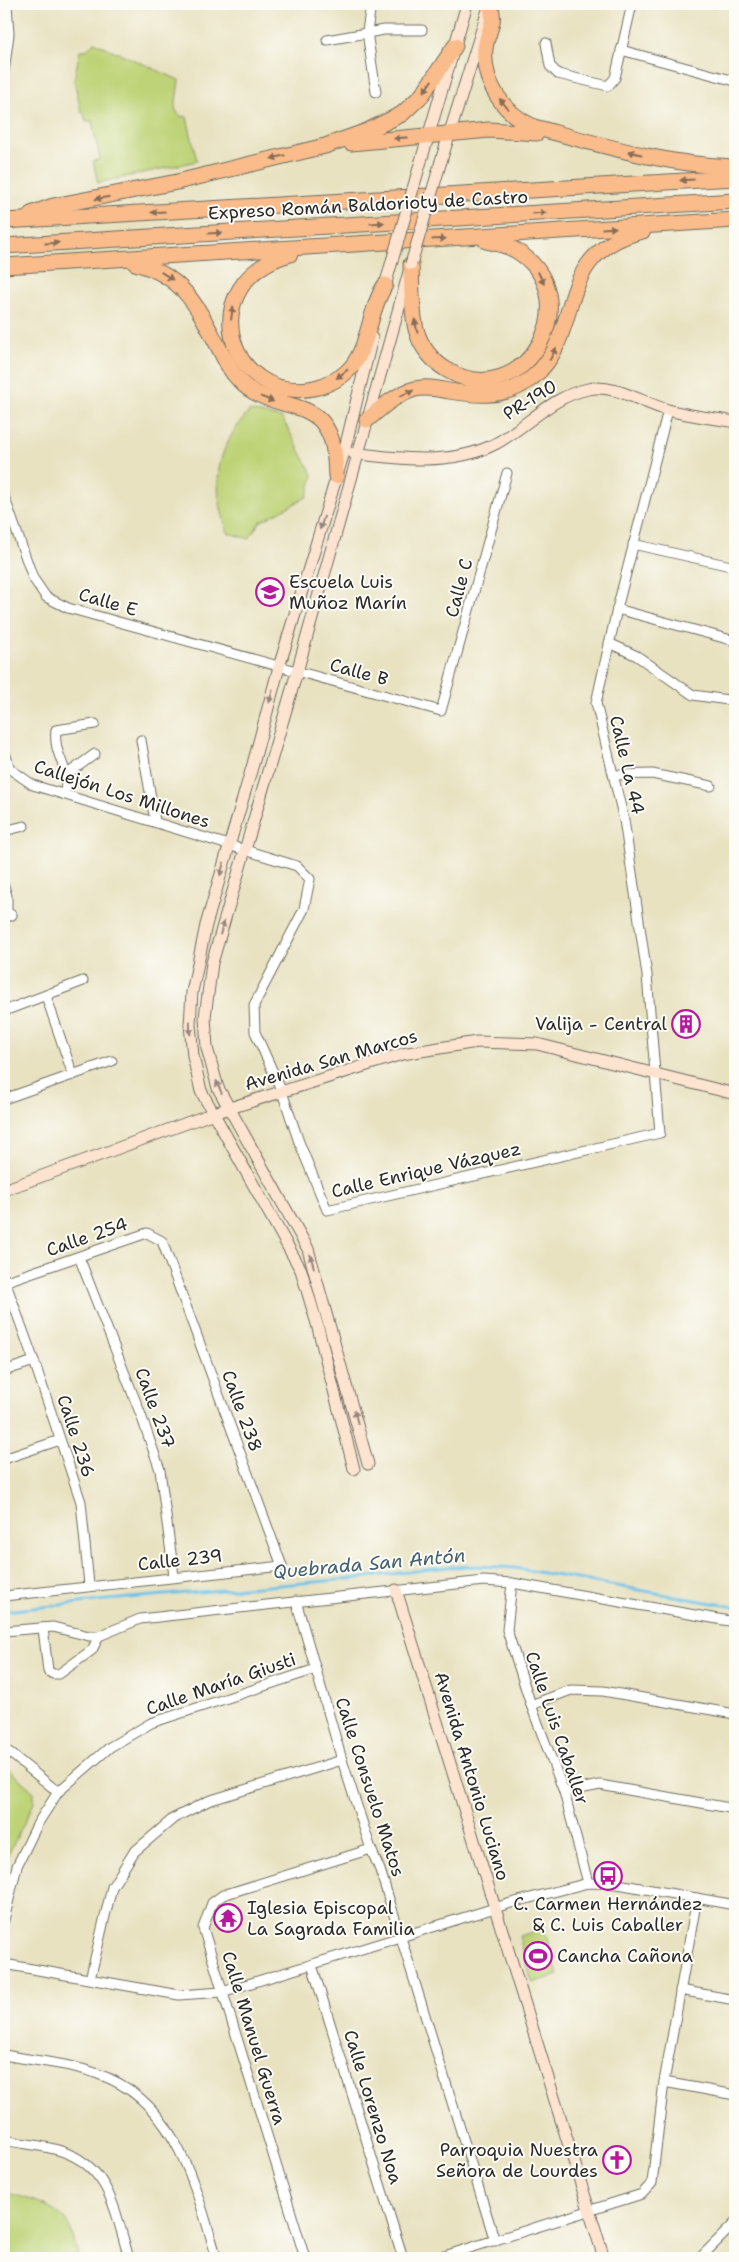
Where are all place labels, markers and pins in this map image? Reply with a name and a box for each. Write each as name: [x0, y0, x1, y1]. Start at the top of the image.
place label: Escuela Luis Muñoz Marín: [289, 570, 407, 615]
school or university icon: Escuela Luis Muñoz Marín: [255, 577, 285, 607]
building icon: Valija - Central: [671, 1009, 701, 1039]
place label: Valija - Central: [535, 1012, 668, 1036]
bus stop icon: C. Carmen Hernández & C. Luis Caballer: [593, 1861, 623, 1891]
place label: C. Carmen Hernández & C. Luis Caballer: [513, 1892, 703, 1937]
place label: Iglesia Episcopal La Sagrada Familia: [247, 1896, 415, 1941]
temple icon: Iglesia Episcopal La Sagrada Familia: [213, 1903, 243, 1933]
sports icon: Cancha Cañona: [523, 1941, 553, 1971]
place label: Cancha Cañona: [557, 1944, 693, 1968]
place label: Parroquia Nuestra Señora de Lourdes: [436, 2138, 598, 2183]
church icon: Parroquia Nuestra Señora de Lourdes: [602, 2145, 632, 2175]

